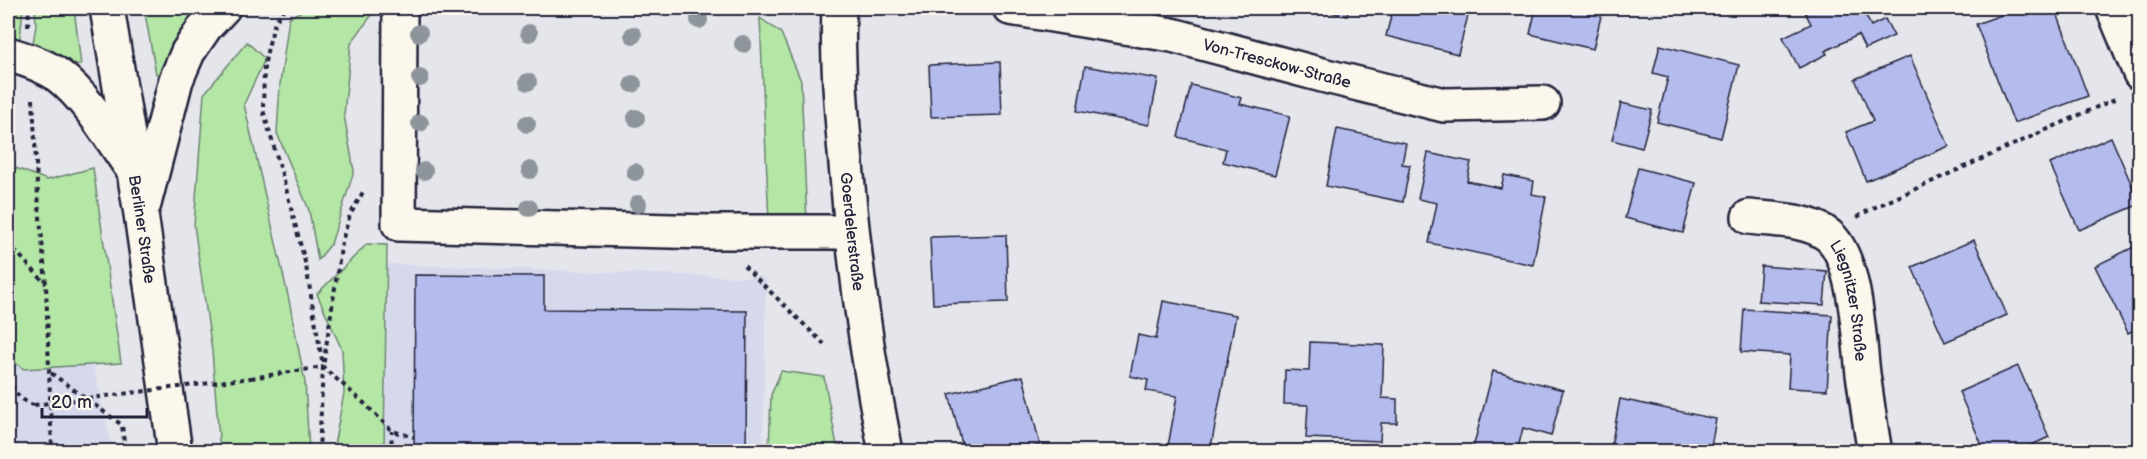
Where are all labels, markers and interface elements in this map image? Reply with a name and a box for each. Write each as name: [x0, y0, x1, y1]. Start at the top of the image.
street label: Von-Tresckow-Straße: [1201, 36, 1353, 93]
street label: Goerdelerstraße: [836, 171, 867, 293]
street label: Berliner Straße: [124, 174, 159, 285]
street label: Liegnitzer Straße: [1825, 237, 1870, 363]
scale bar: [42, 381, 147, 419]
text: 20 m: [51, 392, 92, 413]

